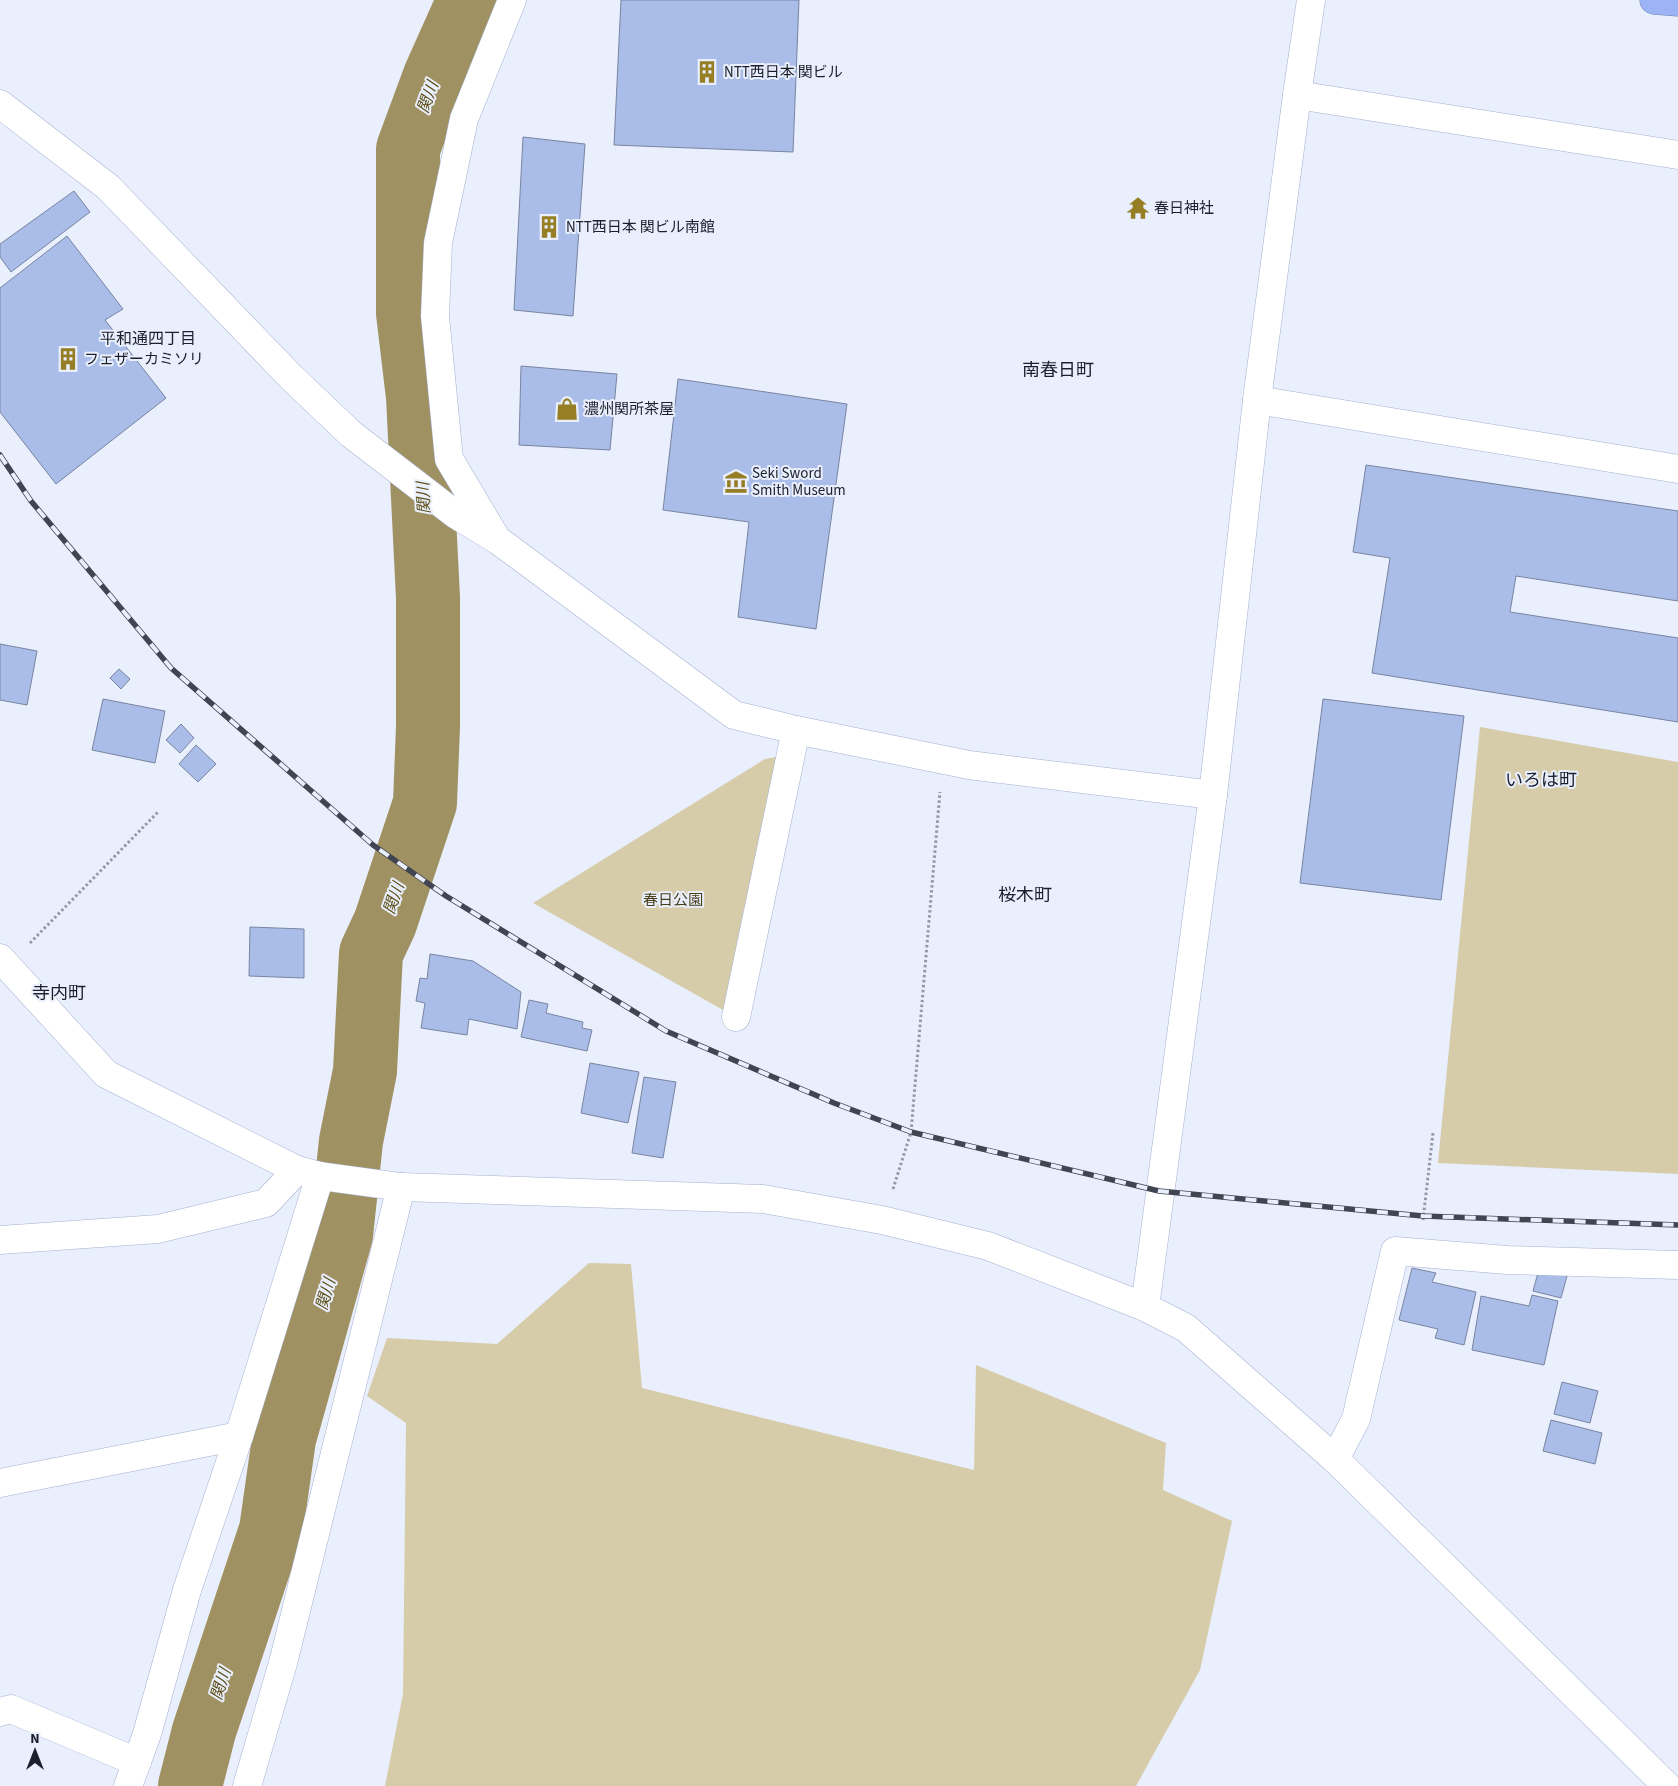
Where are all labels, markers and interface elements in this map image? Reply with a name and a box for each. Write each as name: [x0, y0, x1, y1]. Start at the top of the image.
building icon: NTT西日本 関ビル: [694, 59, 720, 85]
place label: NTT西日本 関ビル: [724, 62, 843, 83]
water label: 関川: [412, 77, 444, 116]
temple icon: 春日神社: [1125, 195, 1151, 221]
place label: 春日神社: [1154, 198, 1214, 219]
building icon: NTT西日本 関ビル南館: [536, 214, 562, 240]
place label: NTT西日本 関ビル南館: [566, 217, 715, 238]
district label: 平和通四丁目: [100, 328, 196, 350]
building icon: フェザーカミソリ: [55, 346, 81, 372]
place label: フェザーカミソリ: [84, 349, 204, 370]
district label: 南春日町: [1022, 358, 1094, 383]
shop icon: 濃州関所茶屋: [554, 396, 580, 422]
place label: 濃州関所茶屋: [584, 399, 674, 420]
place label: Seki Sword Smith Museum: [752, 463, 846, 501]
museum icon: Seki Sword Smith Museum: [723, 469, 749, 495]
water label: 関川: [412, 479, 436, 515]
district label: いろは町: [1505, 768, 1577, 793]
water label: 関川: [378, 878, 410, 917]
district label: 桜木町: [998, 883, 1052, 908]
park label: 春日公園: [643, 890, 703, 911]
district label: 寺内町: [32, 981, 86, 1006]
water label: 関川: [311, 1274, 341, 1313]
water label: 関川: [206, 1664, 237, 1703]
north arrow: [10, 1726, 60, 1776]
text: N: [30, 1729, 40, 1749]

